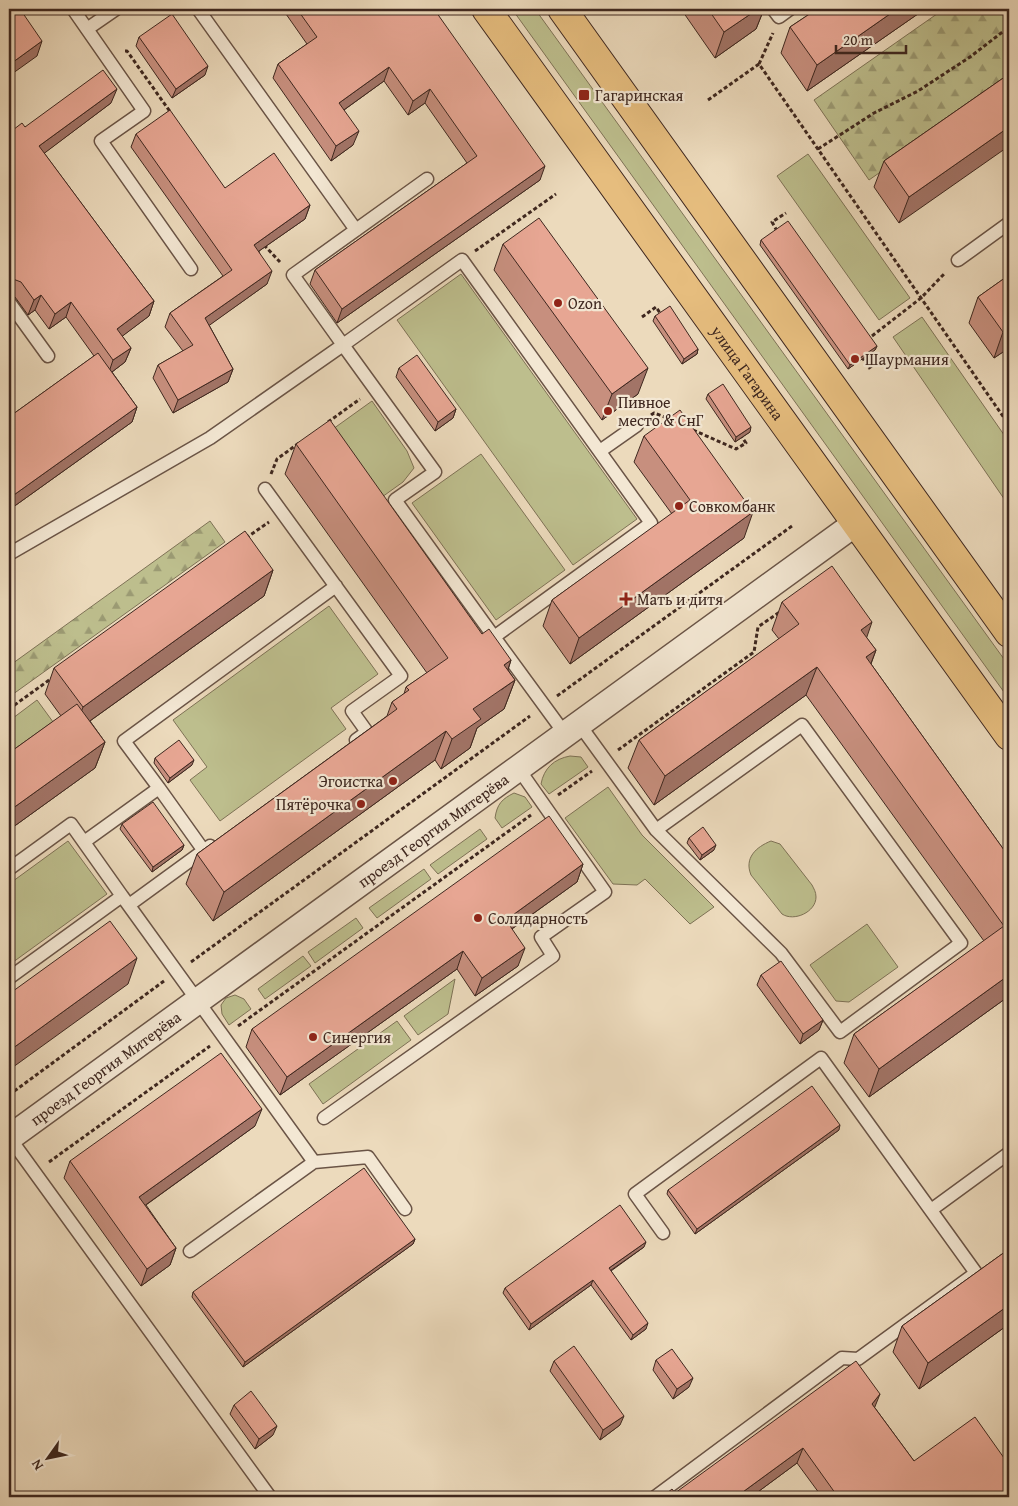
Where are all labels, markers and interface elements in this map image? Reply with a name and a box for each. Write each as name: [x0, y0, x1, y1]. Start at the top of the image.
scale bar: [836, 22, 906, 54]
text: 20 m: [843, 29, 874, 50]
place label: Гагаринская: [595, 83, 683, 107]
marker: Гагаринская: [577, 88, 591, 102]
place label: Ozon: [568, 291, 602, 315]
marker: Ozon: [552, 297, 564, 309]
street label: улица Гагарина: [705, 320, 790, 425]
place label: Шаурмания: [865, 347, 949, 371]
marker: Шаурмания: [849, 353, 861, 365]
place label: Пивное место & СнГ: [618, 390, 704, 432]
marker: Пивное место & СнГ: [602, 405, 614, 417]
place label: Совкомбанк: [689, 494, 776, 518]
marker: Совкомбанк: [673, 500, 685, 512]
place label: Мать и дитя: [637, 587, 723, 611]
marker: Мать и дитя: [619, 592, 633, 606]
street label: проезд Георгия Митерёва: [353, 767, 514, 893]
place label: Эгоистка: [319, 769, 383, 793]
marker: Эгоистка: [387, 775, 399, 787]
place label: Пятёрочка: [276, 792, 351, 816]
marker: Пятёрочка: [355, 798, 367, 810]
place label: Солидарность: [488, 906, 588, 930]
marker: Солидарность: [472, 912, 484, 924]
street label: проезд Георгия Митерёва: [25, 1005, 186, 1131]
place label: Синергия: [323, 1025, 391, 1049]
marker: Синергия: [307, 1031, 319, 1043]
north arrow: [22, 1434, 72, 1484]
text: N: [26, 1455, 48, 1474]

